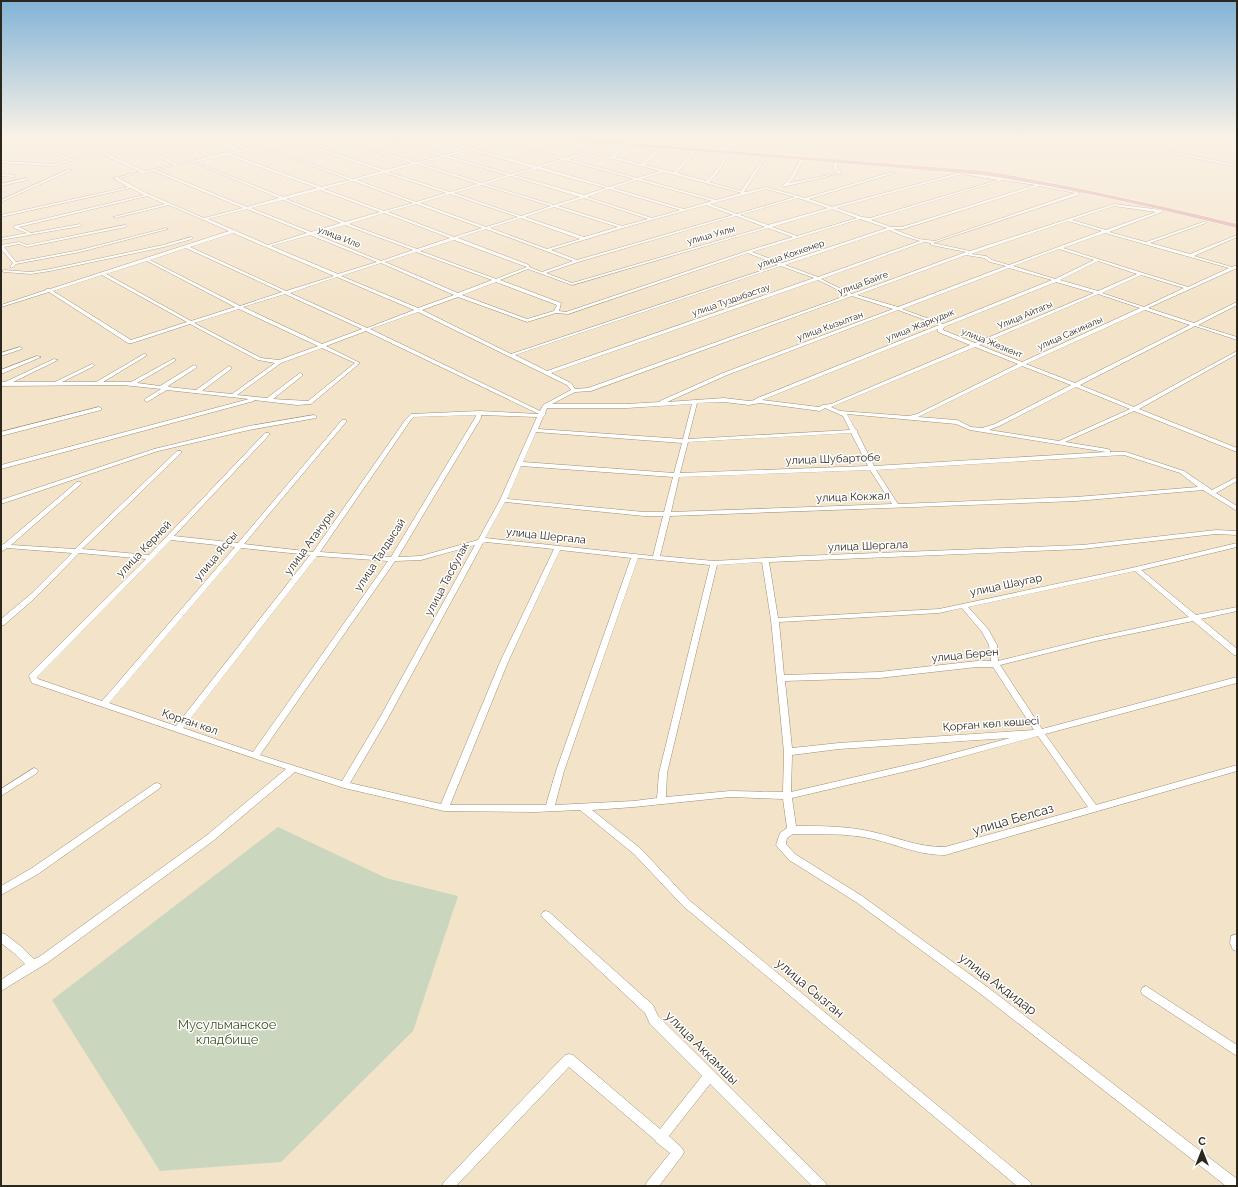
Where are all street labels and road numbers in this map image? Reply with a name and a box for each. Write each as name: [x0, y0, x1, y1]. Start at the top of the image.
street label: улица Уялы: [686, 223, 736, 247]
street label: улица Иле: [316, 224, 362, 250]
street label: улица Коккемер: [756, 238, 826, 270]
street label: улица Байге: [836, 269, 890, 297]
street label: улица Туздыбастау: [691, 282, 771, 318]
street label: Улица Айтагы: [996, 299, 1054, 331]
street label: улица Жаркудык: [884, 307, 956, 343]
street label: улица Кызылтан: [796, 309, 864, 343]
street label: улица Сакиналы: [1036, 314, 1104, 352]
street label: улица Жезкент: [960, 326, 1025, 360]
street label: улица Шубартобе: [785, 451, 881, 467]
street label: улица Кокжал: [816, 489, 890, 505]
street label: улица Атануры: [282, 507, 338, 577]
street label: улица Талдысай: [352, 516, 408, 594]
street label: улица Керней: [114, 518, 174, 580]
street label: улица Шергала: [505, 525, 587, 547]
street label: улица Яссы: [192, 529, 240, 583]
street label: улица Шергала: [828, 538, 908, 554]
street label: улица Тасбулак: [422, 540, 472, 618]
street label: улица Шаугар: [969, 571, 1043, 599]
street label: улица Берен: [931, 645, 999, 665]
street label: Қорған көл: [160, 706, 220, 738]
street label: Қорған көл көшесі: [942, 714, 1040, 734]
street label: улица Белсаз: [971, 800, 1055, 838]
street label: улица Акдидар: [956, 950, 1040, 1018]
street label: улица Сызган: [773, 955, 847, 1021]
street label: улица Аккамшы: [662, 1008, 742, 1088]

